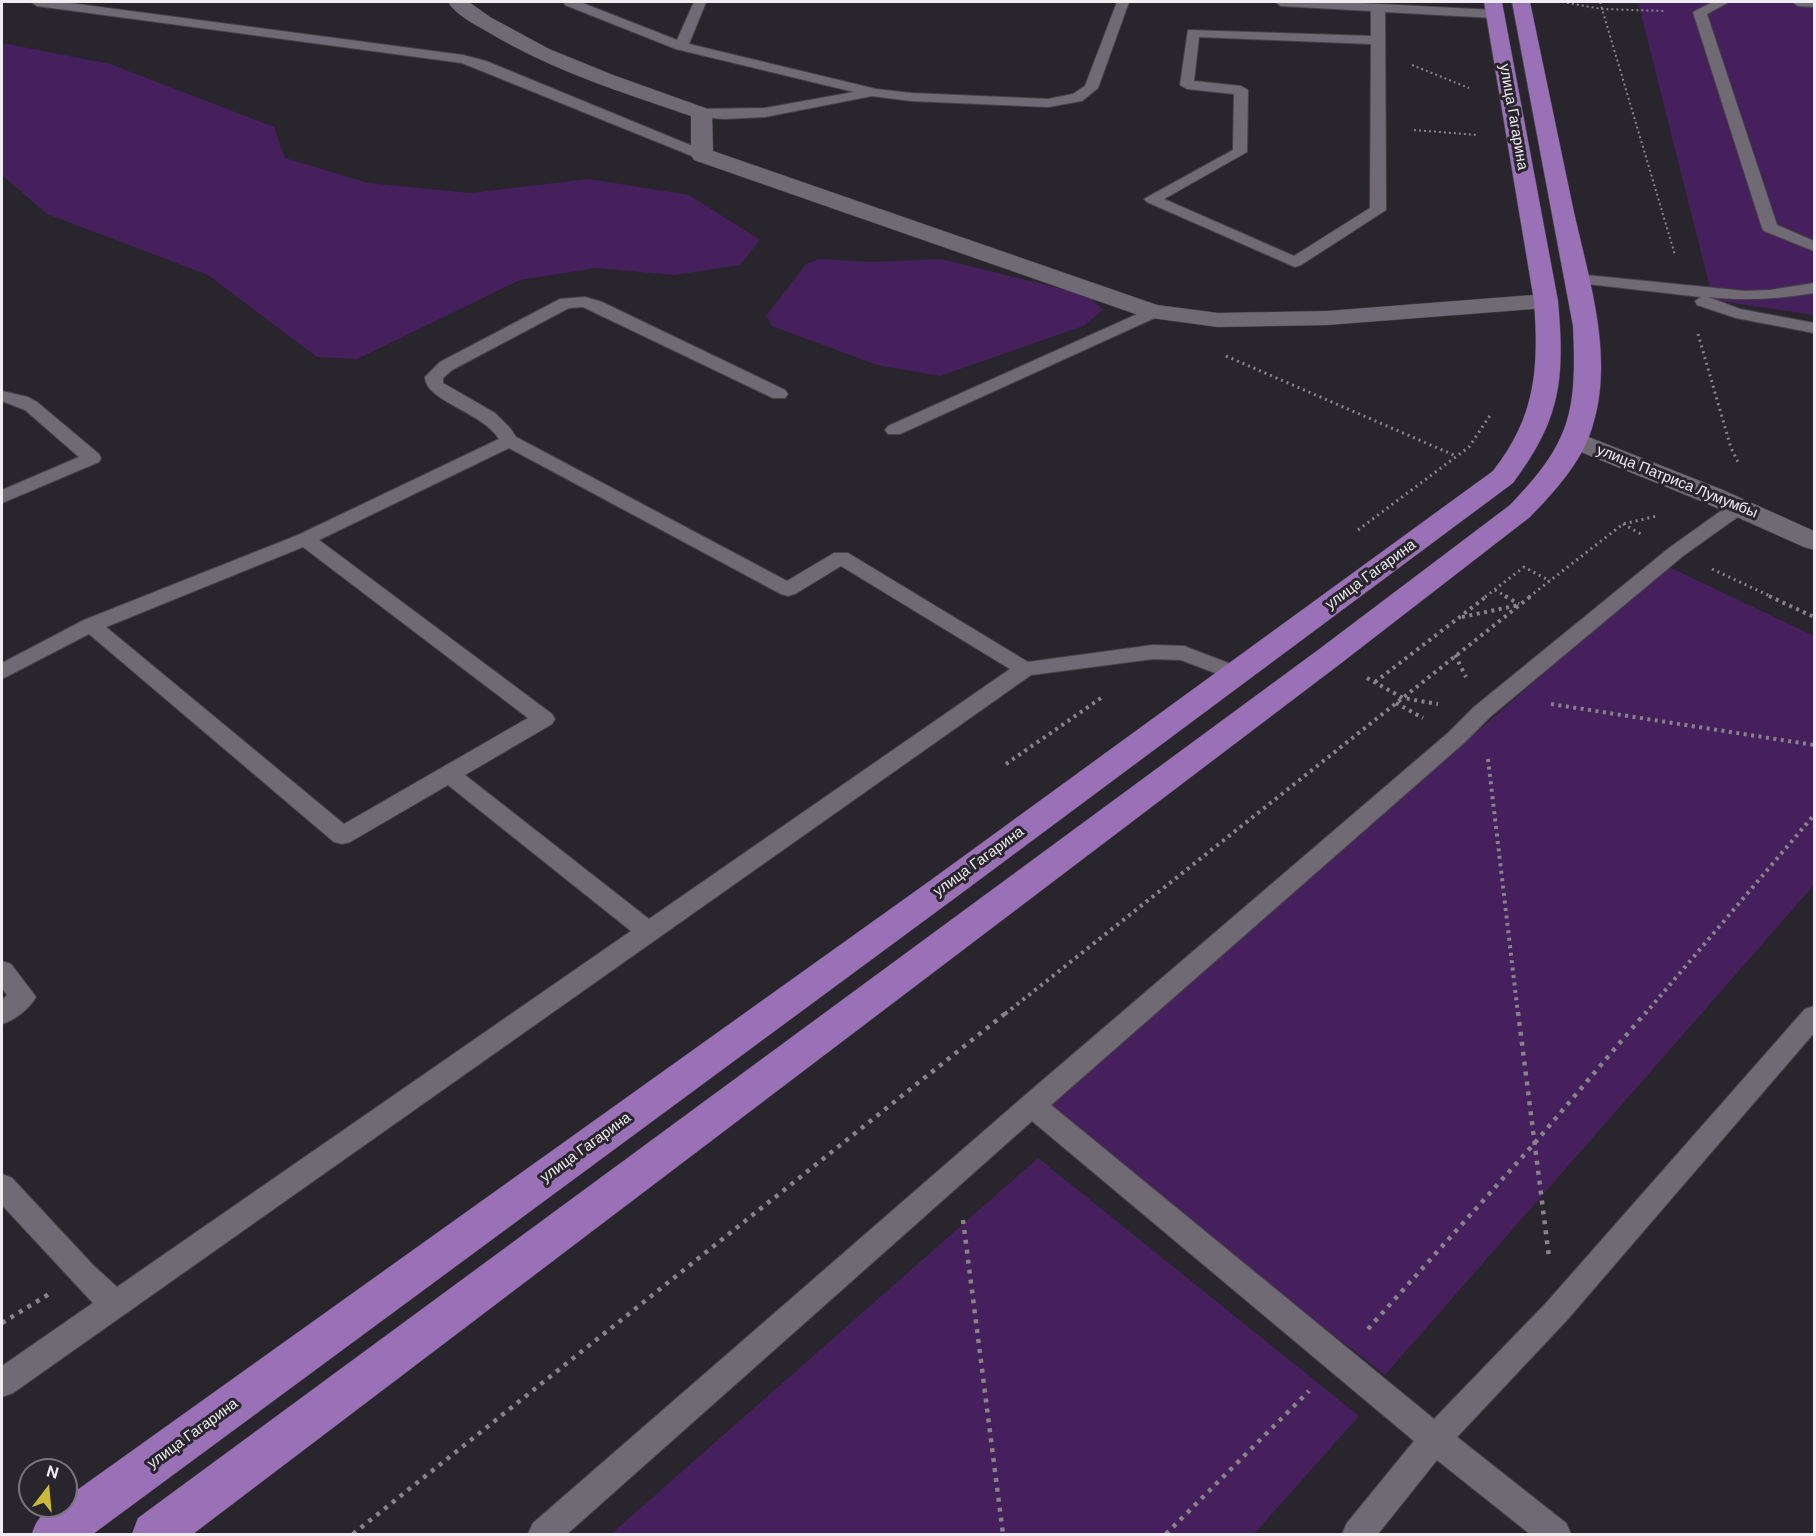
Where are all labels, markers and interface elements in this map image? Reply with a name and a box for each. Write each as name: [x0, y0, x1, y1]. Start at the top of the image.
street label: улица Гагарина: [1495, 62, 1531, 172]
street label: улица Патриса Лумумбы: [1594, 441, 1760, 523]
street label: улица Гагарина: [1322, 536, 1420, 614]
street label: улица Гагарина: [930, 823, 1028, 901]
street label: улица Гагарина: [537, 1109, 635, 1187]
street label: улица Гагарина: [144, 1395, 242, 1473]
north arrow: [18, 1458, 78, 1518]
text: N: [44, 1460, 61, 1484]

